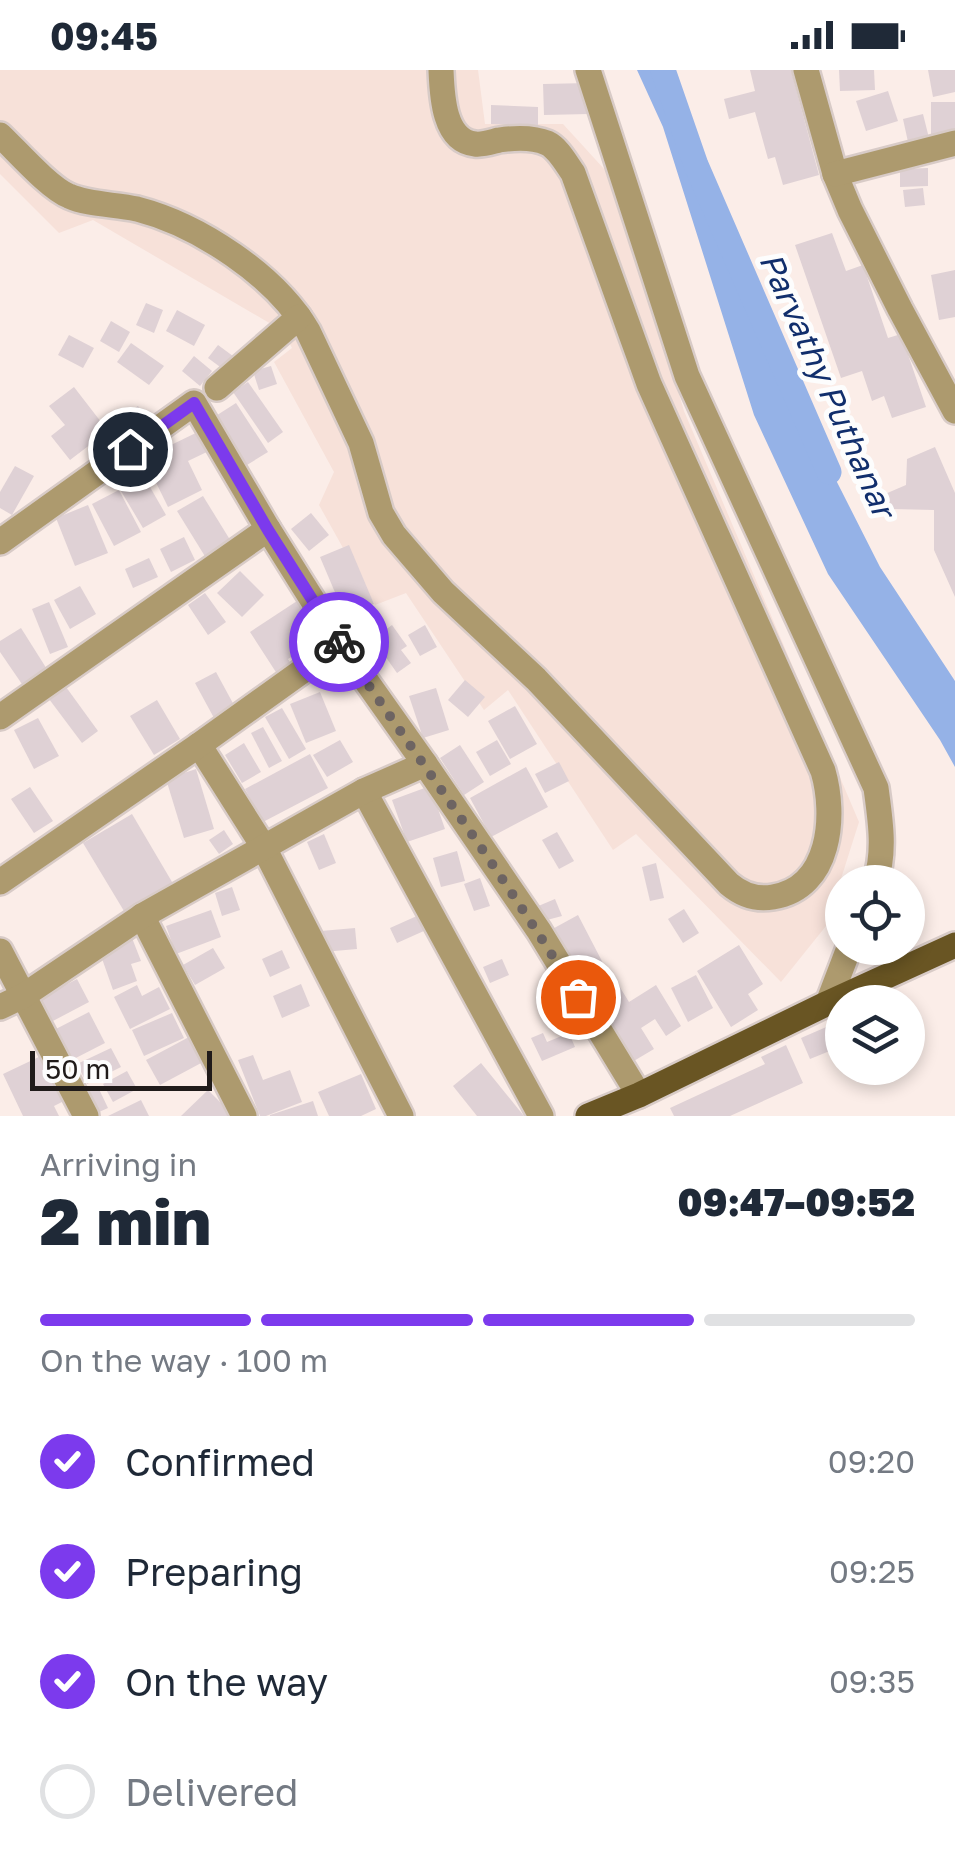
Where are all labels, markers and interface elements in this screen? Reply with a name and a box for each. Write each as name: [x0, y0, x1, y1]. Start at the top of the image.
text: 09:45: [50, 13, 158, 58]
water label: Parvathy Puthanar: [752, 246, 905, 527]
pin: [88, 407, 173, 492]
icon: home: [103, 422, 158, 477]
courier: [289, 592, 389, 692]
icon: bike: [312, 615, 367, 670]
map controls: [825, 865, 925, 1085]
button: locate: [825, 865, 925, 965]
pin: [536, 955, 621, 1040]
icon: bag: [551, 970, 606, 1025]
button: layers: [825, 985, 925, 1085]
scale bar: [30, 1046, 212, 1090]
text: 50 m: [45, 1052, 110, 1085]
text: Arriving in: [40, 1145, 197, 1183]
text: 09:47–09:52: [678, 1179, 915, 1224]
text: 2 min: [40, 1181, 211, 1259]
text: On the way · 100 m: [40, 1341, 328, 1379]
icon: check: [40, 1434, 95, 1489]
text: Confirmed: [125, 1439, 315, 1484]
text: 09:20: [828, 1442, 915, 1480]
icon: check: [40, 1544, 95, 1599]
text: Preparing: [125, 1549, 303, 1594]
text: 09:25: [829, 1552, 915, 1590]
icon: check: [40, 1654, 95, 1709]
text: On the way: [125, 1659, 328, 1704]
text: 09:35: [829, 1662, 915, 1700]
text: Delivered: [125, 1769, 298, 1814]

